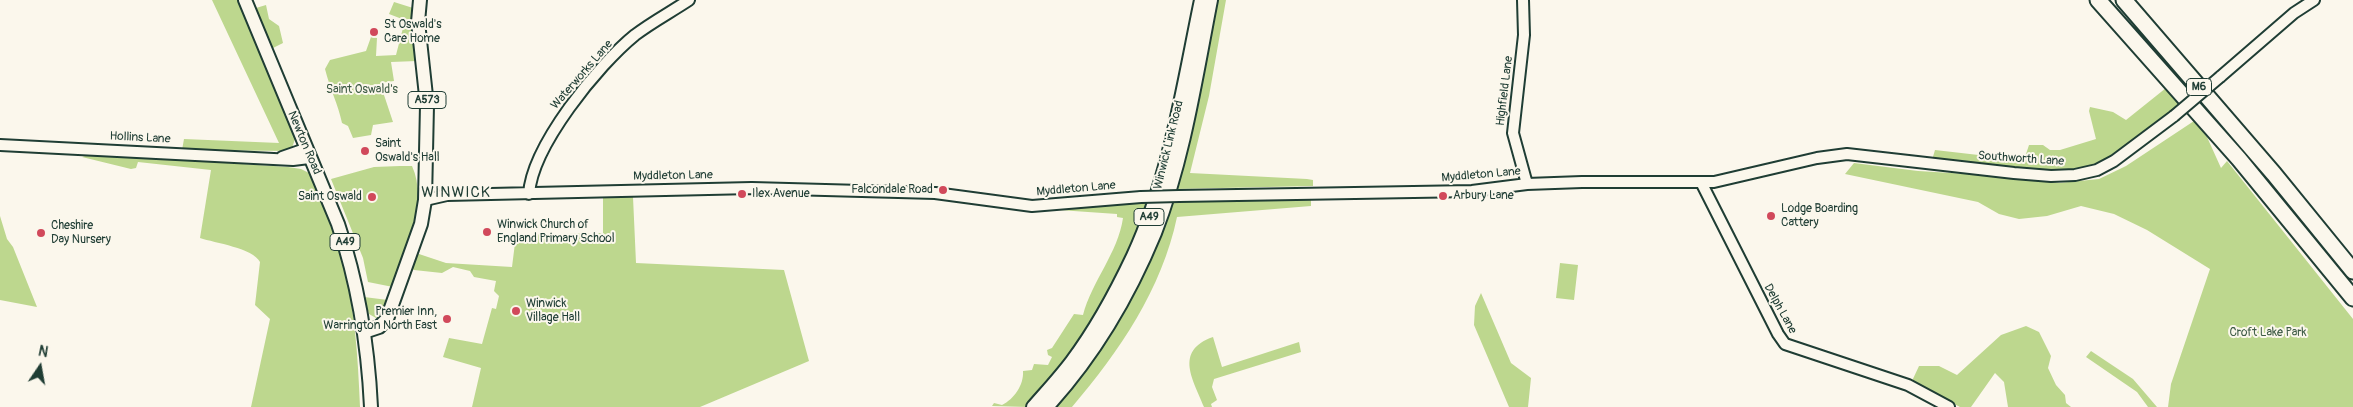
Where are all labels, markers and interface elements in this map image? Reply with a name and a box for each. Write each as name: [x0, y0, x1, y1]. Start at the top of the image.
place label: St Oswald's Care Home: [384, 18, 442, 46]
marker: St Oswald's Care Home: [368, 26, 380, 38]
street label: Waterworks Lane: [548, 37, 616, 113]
street label: Highfield Lane: [1494, 55, 1516, 127]
road number: M6: [2186, 78, 2212, 95]
park label: Saint Oswald's: [326, 83, 398, 97]
road number: A573: [408, 92, 446, 108]
street label: Winwick Link Road: [1151, 99, 1187, 191]
street label: Newton Road: [284, 109, 324, 177]
street label: Hollins Lane: [109, 129, 171, 147]
place label: Saint Oswald's Hall: [375, 137, 440, 165]
marker: Saint Oswald's Hall: [359, 145, 371, 157]
street label: Southworth Lane: [1977, 149, 2065, 169]
street label: Myddleton Lane: [1441, 164, 1521, 186]
street label: Myddleton Lane: [633, 168, 713, 184]
street label: Myddleton Lane: [1036, 178, 1116, 200]
place label: Falcondale Road: [851, 183, 933, 197]
district label: WINWICK: [420, 184, 492, 202]
marker: Falcondale Road: [937, 184, 949, 196]
place label: Ilex Avenue: [752, 187, 810, 201]
marker: Ilex Avenue: [736, 188, 748, 200]
place label: Arbury Lane: [1453, 189, 1514, 203]
place label: Saint Oswald: [298, 190, 362, 204]
marker: Arbury Lane: [1437, 190, 1449, 202]
marker: Saint Oswald: [366, 191, 378, 203]
place label: Lodge Boarding Cattery: [1781, 202, 1858, 230]
road number: A49: [1134, 208, 1164, 226]
marker: Lodge Boarding Cattery: [1765, 210, 1777, 222]
place label: Winwick Church of England Primary School: [497, 218, 615, 246]
place label: Cheshire Day Nursery: [51, 219, 111, 247]
marker: Winwick Church of England Primary School: [481, 226, 493, 238]
marker: Cheshire Day Nursery: [35, 227, 47, 239]
road number: A49: [330, 233, 360, 250]
street label: Delph Lane: [1760, 282, 1800, 336]
place label: Winwick Village Hall: [526, 297, 580, 325]
place label: Premier Inn, Warrington North East: [323, 305, 437, 333]
marker: Winwick Village Hall: [510, 305, 522, 317]
marker: Premier Inn, Warrington North East: [441, 313, 453, 325]
park label: Croft Lake Park: [2229, 326, 2307, 340]
north arrow: [15, 342, 65, 392]
text: N: [37, 343, 50, 361]

